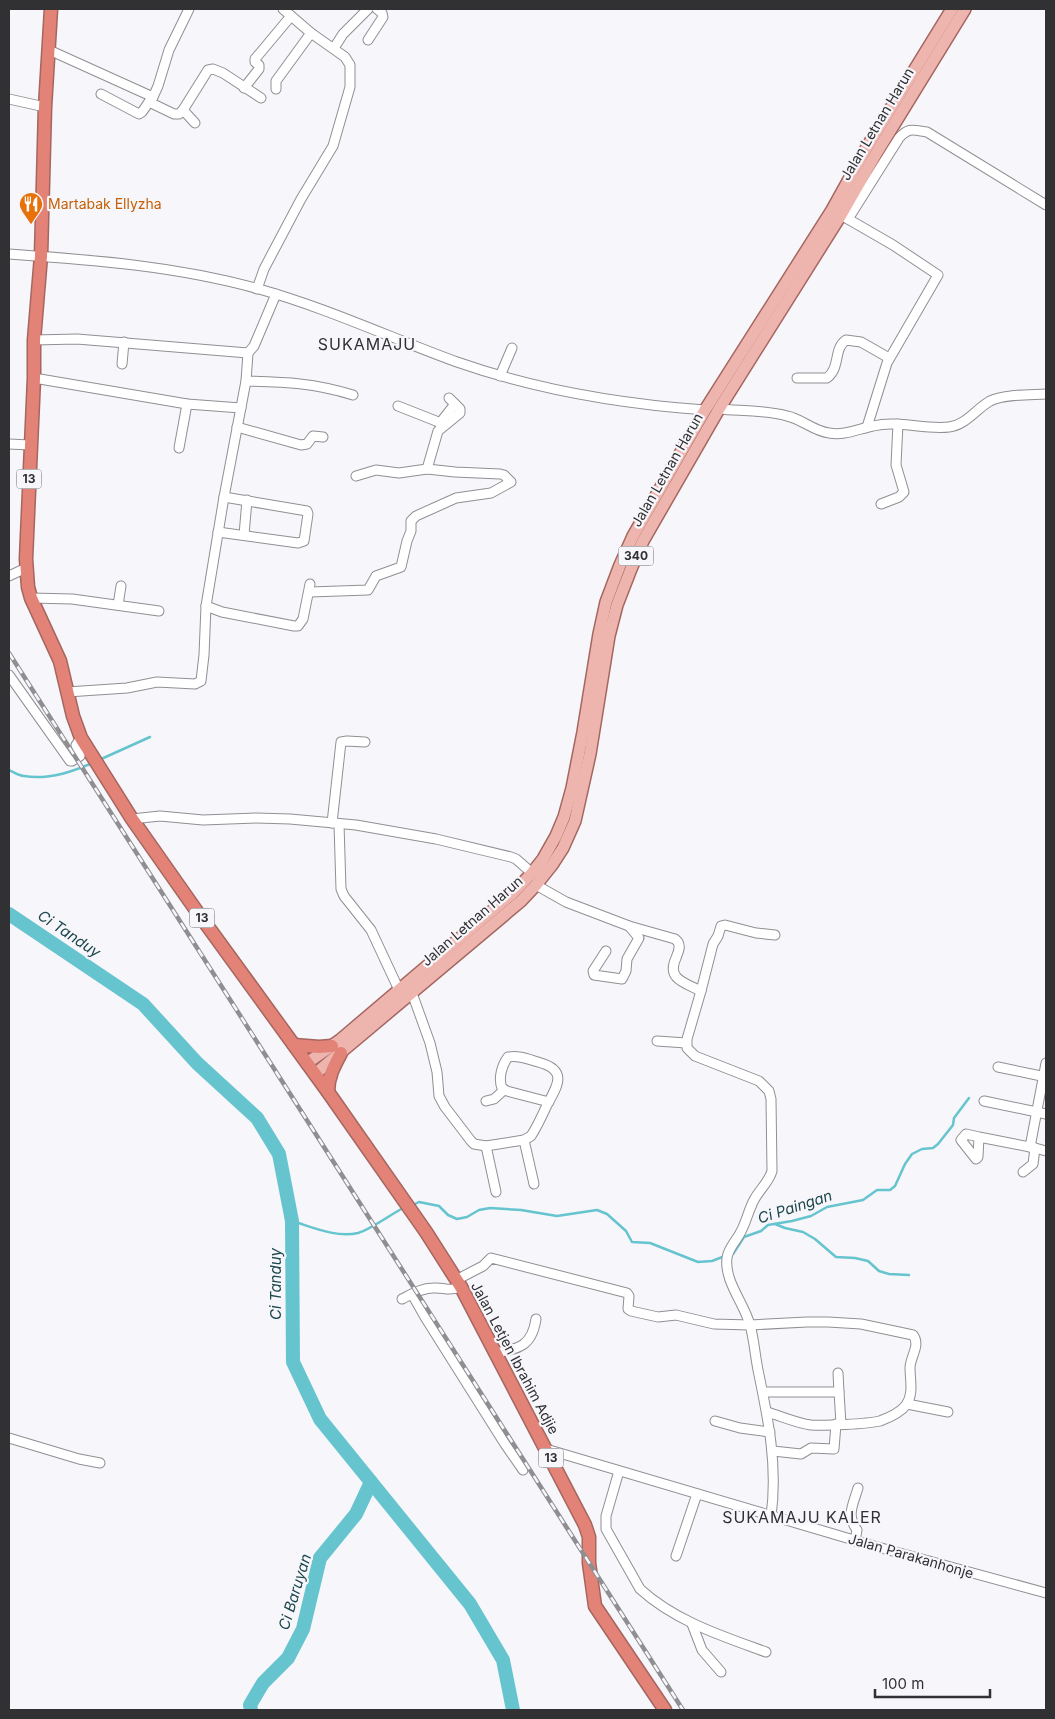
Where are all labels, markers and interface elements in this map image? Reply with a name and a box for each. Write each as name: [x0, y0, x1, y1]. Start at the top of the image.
street label: Jalan Letnan Harun: [836, 64, 917, 183]
restaurant icon: Martabak Ellyzha: [18, 191, 44, 225]
place label: Martabak Ellyzha: [48, 195, 162, 212]
district label: SUKAMAJU: [318, 334, 416, 354]
street label: Jalan Letnan Harun: [627, 410, 706, 530]
road number: 13: [16, 469, 42, 488]
road number: 340: [618, 546, 654, 566]
street label: Jalan Letnan Harun: [418, 872, 526, 969]
water label: Ci Tanduy: [34, 906, 105, 962]
road number: 13: [190, 908, 214, 928]
water label: Ci Paingan: [755, 1186, 835, 1228]
water label: Ci Tanduy: [266, 1247, 285, 1320]
street label: Jalan Letjen Ibrahim Adjie: [468, 1279, 563, 1437]
road number: 13: [538, 1449, 564, 1468]
district label: SUKAMAJU KALER: [722, 1507, 882, 1527]
street label: Jalan Parakanhonje: [847, 1529, 976, 1582]
water label: Ci Baruyan: [274, 1551, 315, 1632]
scale bar: [875, 1666, 990, 1698]
text: 100 m: [882, 1674, 924, 1693]

